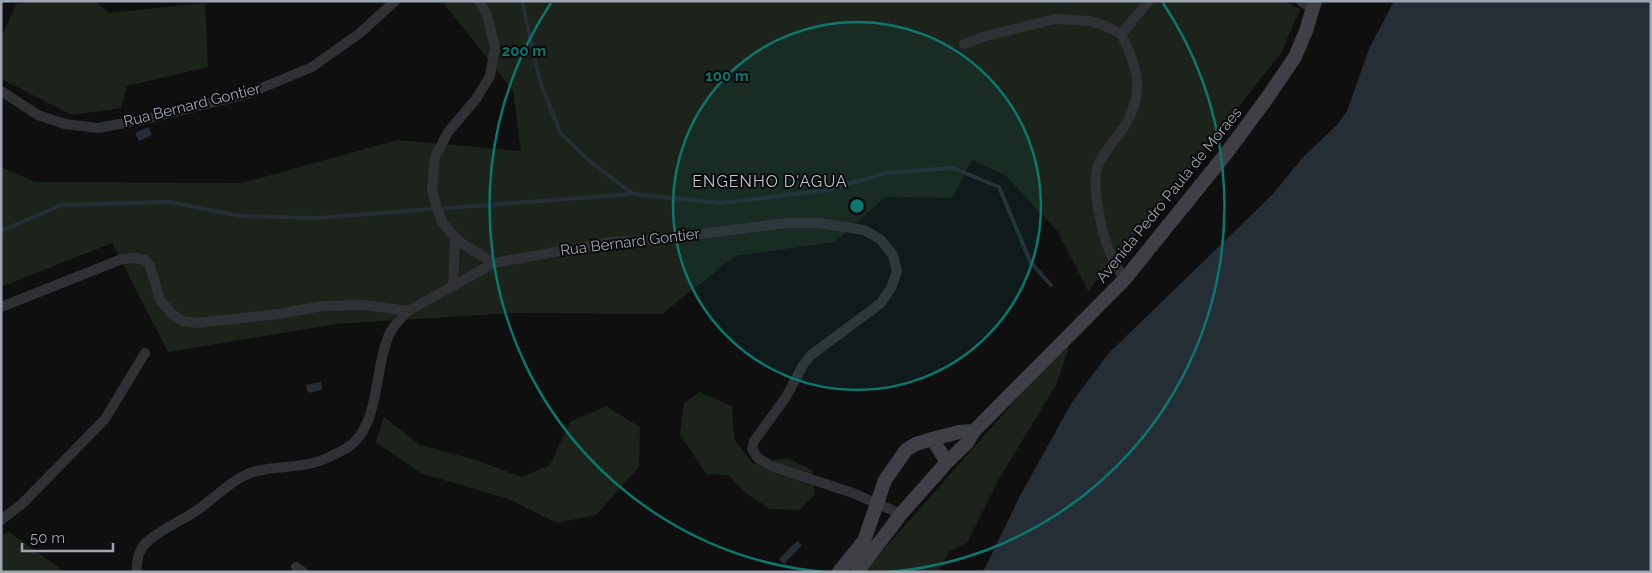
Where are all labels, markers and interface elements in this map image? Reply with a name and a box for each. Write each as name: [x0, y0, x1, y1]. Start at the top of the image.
text: 200 m: [502, 42, 546, 60]
text: 100 m: [705, 67, 749, 85]
street label: Rua Bernard Gontier: [122, 79, 263, 131]
street label: Avenida Pedro Paula de Moraes: [1093, 104, 1245, 286]
district label: ENGENHO D'AGUA: [692, 172, 848, 191]
centre of rings: [848, 197, 866, 215]
street label: Rua Bernard Gontier: [559, 224, 702, 259]
scale bar: [22, 520, 114, 552]
text: 50 m: [30, 529, 65, 547]

